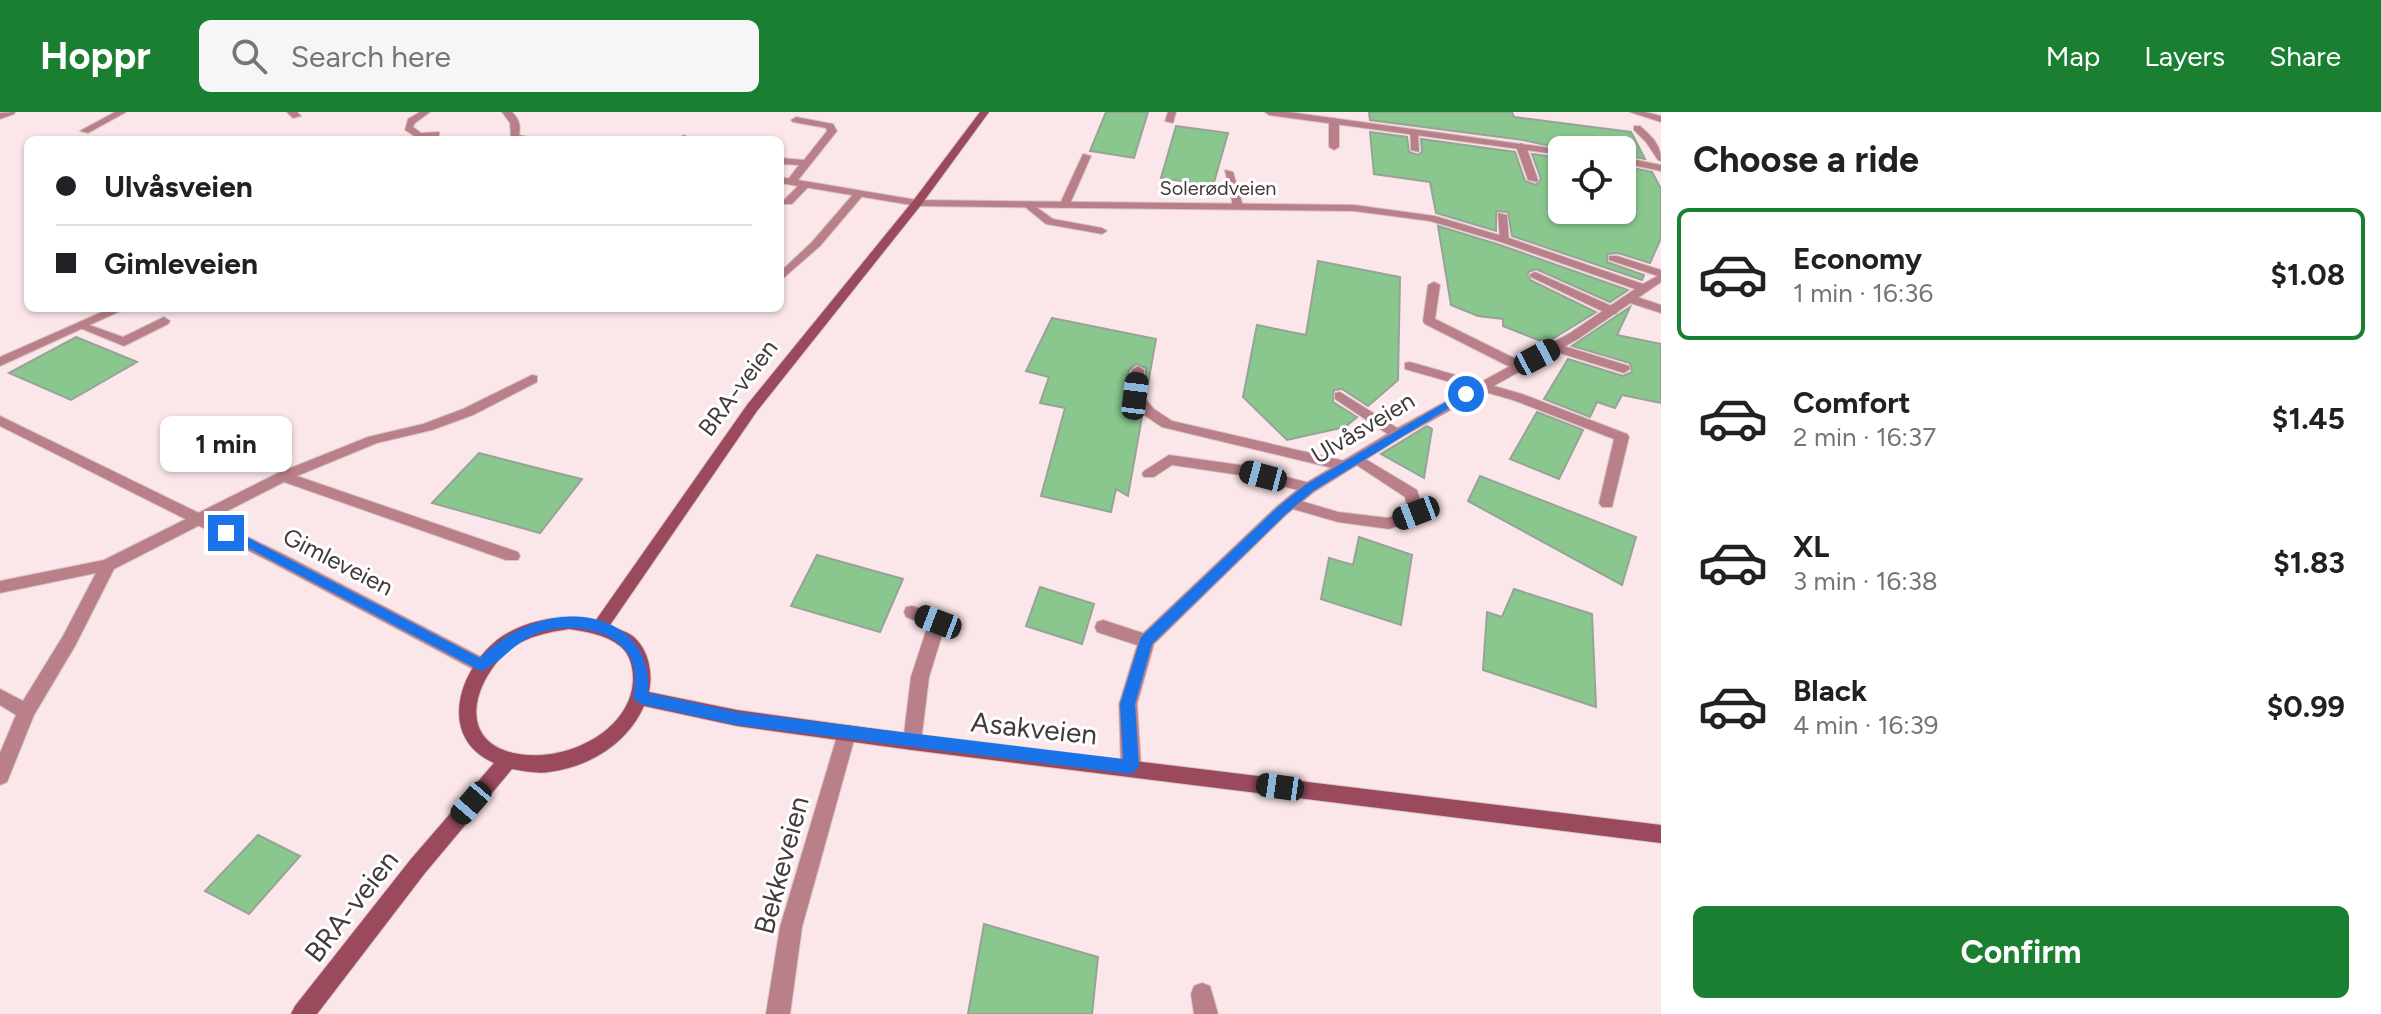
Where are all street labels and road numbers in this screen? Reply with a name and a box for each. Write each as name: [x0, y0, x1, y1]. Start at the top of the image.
street label: Solerødveien: [1159, 176, 1277, 200]
street label: BRA-veien: [692, 334, 783, 442]
street label: Ulvåsveien: [1306, 385, 1420, 470]
street label: Gimleveien: [278, 521, 398, 602]
street label: Asakveien: [969, 704, 1099, 752]
street label: Bekkeveien: [746, 792, 816, 938]
street label: BRA-veien: [297, 843, 405, 969]

